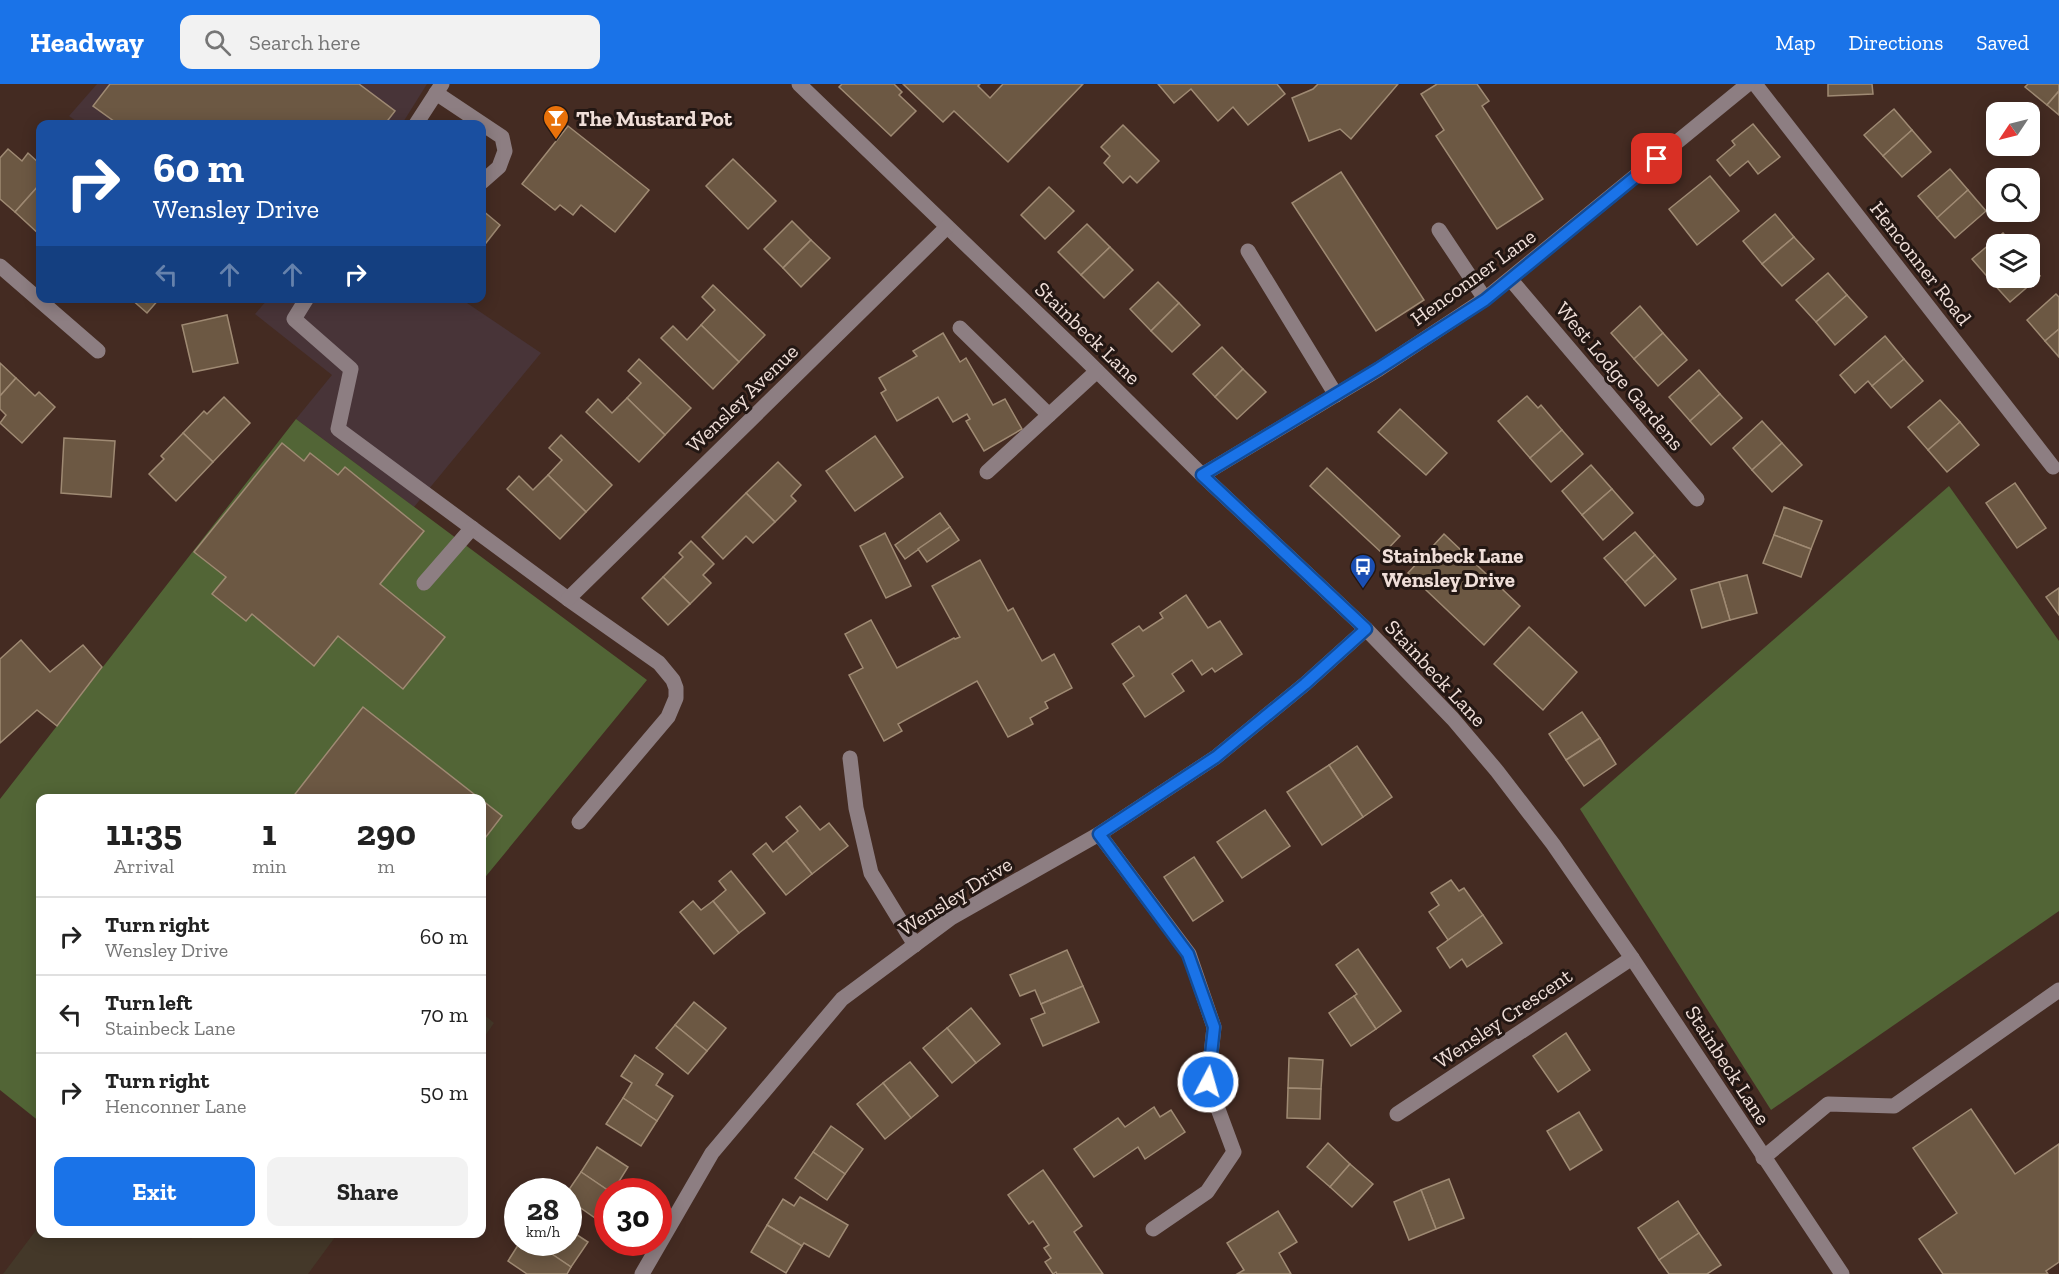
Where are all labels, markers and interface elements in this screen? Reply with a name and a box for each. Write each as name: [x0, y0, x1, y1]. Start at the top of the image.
search box: [180, 15, 600, 69]
text: Headway: [30, 26, 144, 59]
icon: search: [201, 26, 234, 59]
text: Search here: [249, 29, 360, 56]
text: Map: [1776, 30, 1816, 55]
text: Directions: [1849, 30, 1943, 55]
text: Saved: [1976, 30, 2029, 55]
north arrow: [1986, 102, 2040, 156]
map controls: [1986, 102, 2040, 288]
bar icon: The Mustard Pot: [541, 103, 571, 141]
place label: The Mustard Pot: [576, 106, 733, 131]
pin: [1631, 133, 1682, 184]
text: 60 m: [153, 142, 244, 193]
icon: arrive: [1640, 142, 1673, 175]
icon: right: [54, 144, 132, 222]
button: search: [1986, 168, 2040, 222]
text: Wensley Drive: [153, 193, 319, 225]
street label: Henconner Road: [1865, 196, 1977, 330]
street label: Henconner Lane: [1406, 223, 1540, 331]
button: layers: [1986, 234, 2040, 288]
icon: left: [150, 258, 183, 291]
icon: ahead: [213, 258, 246, 291]
icon: ahead: [276, 258, 309, 291]
icon: right: [339, 258, 372, 291]
street label: Stainbeck Lane: [1030, 276, 1146, 390]
street label: West Lodge Gardens: [1551, 297, 1689, 455]
street label: Wensley Avenue: [681, 338, 803, 458]
place label: Stainbeck Lane Wensley Drive: [1382, 543, 1524, 592]
bus stop icon: Stainbeck Lane Wensley Drive: [1348, 552, 1378, 590]
street label: Stainbeck Lane: [1380, 614, 1492, 732]
text: 11:35: [106, 811, 182, 854]
text: 1: [262, 811, 277, 854]
text: 290: [357, 811, 416, 854]
street label: Wensley Drive: [894, 851, 1017, 941]
text: Arrival: [114, 854, 174, 878]
text: min: [252, 854, 286, 878]
text: m: [378, 854, 395, 878]
text: Turn right: [105, 911, 209, 938]
icon: right: [54, 920, 87, 953]
text: 60 m: [420, 923, 468, 950]
text: Wensley Drive: [105, 938, 228, 962]
street label: Wensley Crescent: [1429, 963, 1577, 1073]
text: Turn left: [105, 989, 192, 1016]
icon: left: [54, 998, 87, 1031]
text: 70 m: [421, 1001, 468, 1028]
street label: Stainbeck Lane: [1680, 1001, 1776, 1129]
text: Stainbeck Lane: [105, 1016, 235, 1040]
position arrow: [1176, 1050, 1240, 1114]
text: Turn right: [105, 1067, 209, 1094]
icon: right: [54, 1076, 87, 1109]
text: 50 m: [420, 1079, 468, 1106]
text: Henconner Lane: [105, 1094, 246, 1118]
button: Exit: [54, 1157, 255, 1226]
button: Share: [267, 1157, 468, 1226]
speed limit sign: 30: [594, 1178, 672, 1256]
text: 28: [527, 1192, 559, 1228]
text: km/h: [526, 1223, 560, 1241]

